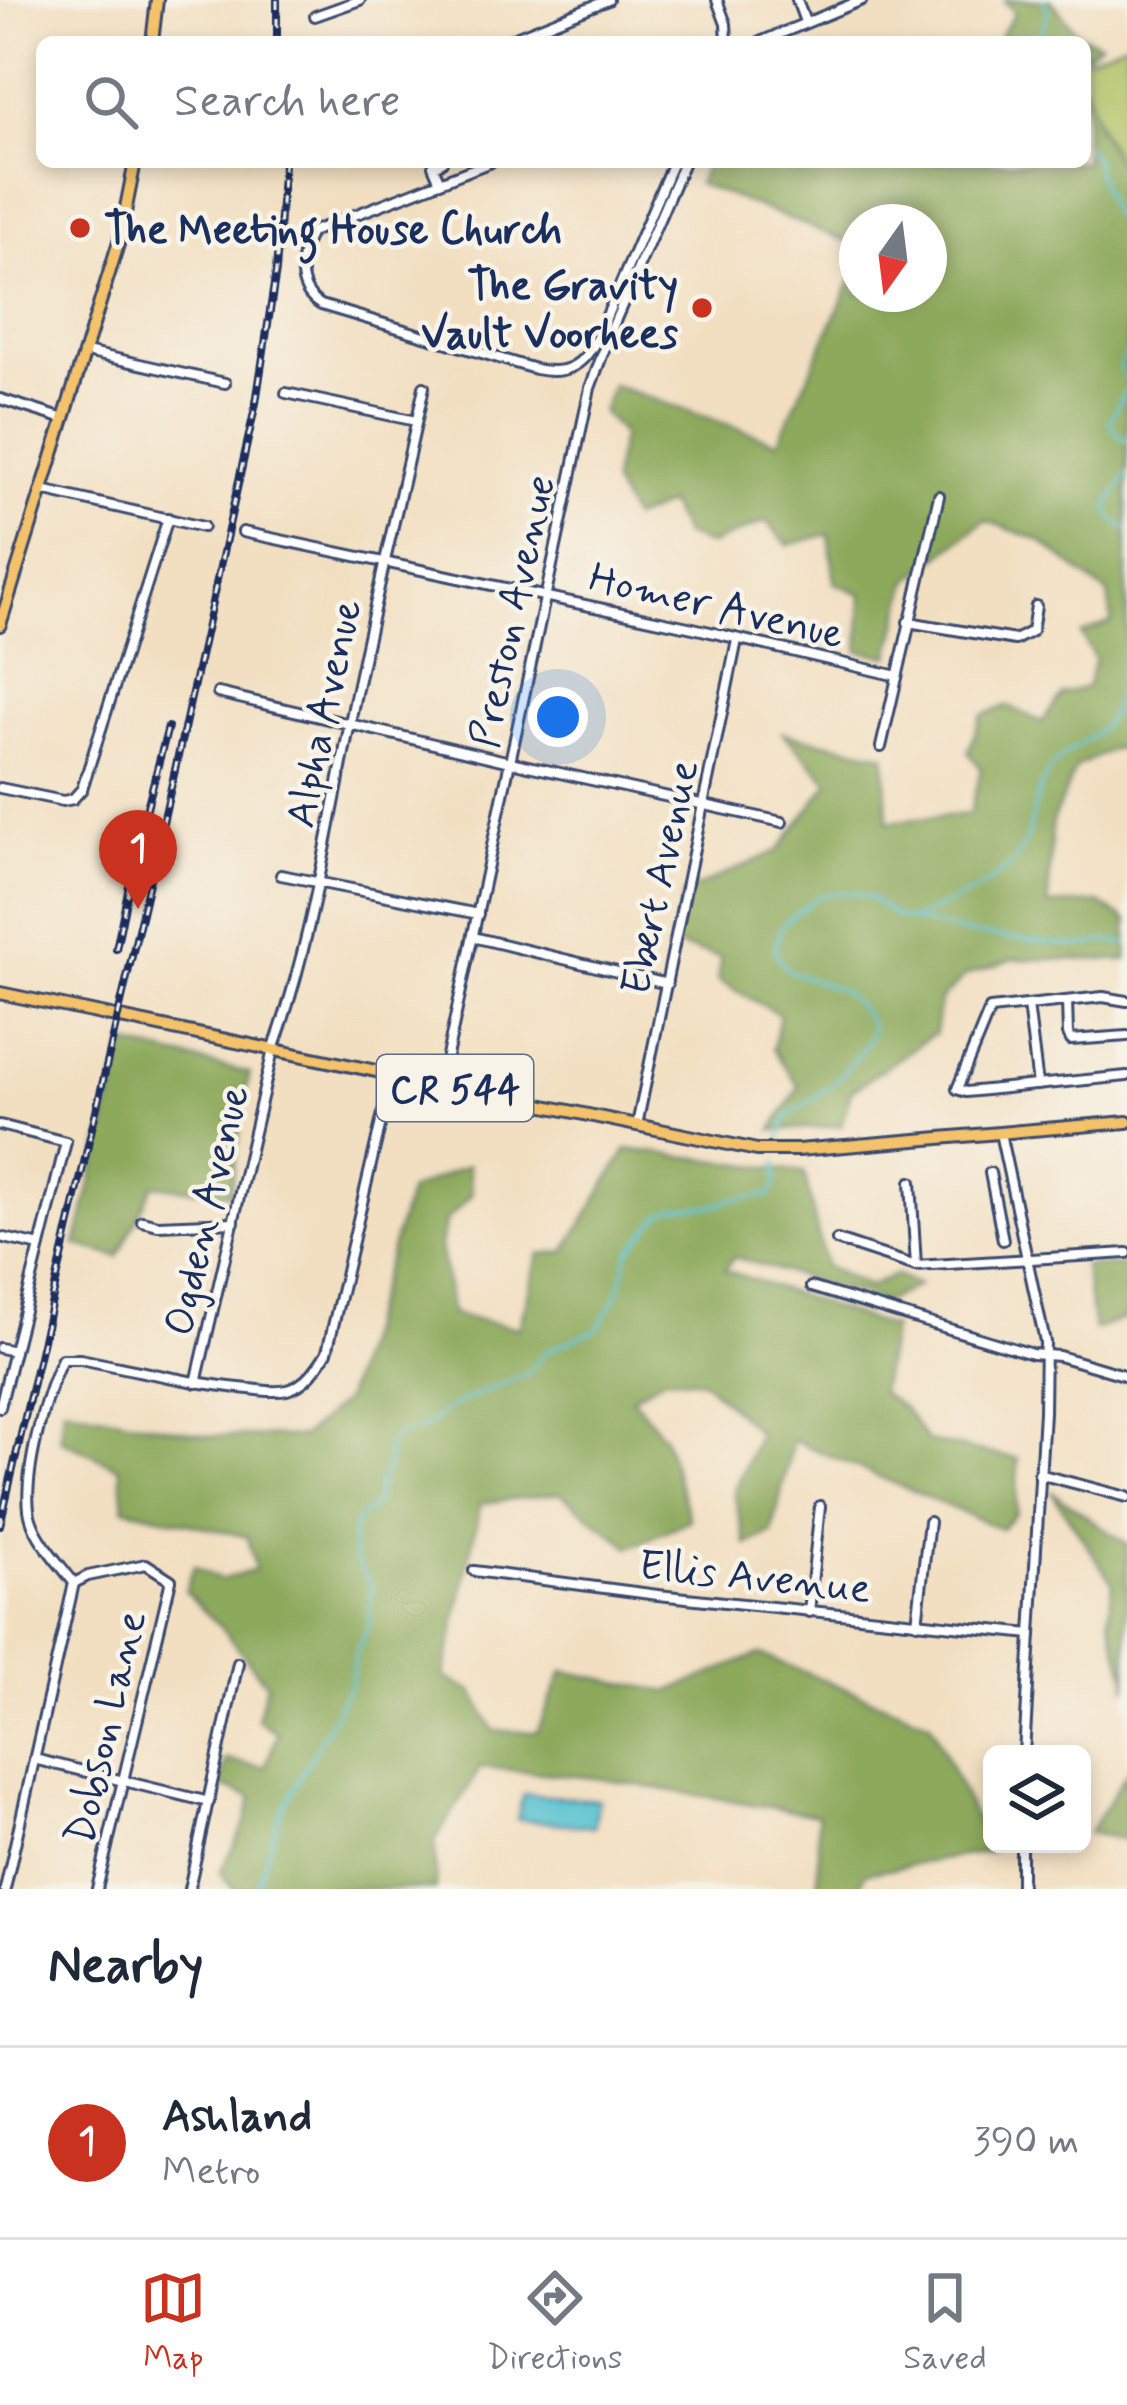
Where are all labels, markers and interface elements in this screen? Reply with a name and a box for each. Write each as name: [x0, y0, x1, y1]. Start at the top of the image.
search box: [36, 36, 1091, 168]
icon: search: [78, 69, 144, 135]
text: Search here: [174, 73, 401, 132]
place label: The Meeting House Church: [104, 204, 562, 264]
north arrow: [839, 204, 947, 312]
marker: The Meeting House Church: [67, 215, 93, 241]
place label: The Gravity Vault Voorhees: [421, 260, 679, 363]
marker: The Gravity Vault Voorhees: [689, 295, 715, 321]
street label: Preston Avenue: [459, 470, 570, 753]
street label: Homer Avenue: [583, 551, 849, 663]
street label: Alpha Avenue: [274, 595, 376, 833]
your location: [528, 687, 588, 747]
street label: Ebert Avenue: [610, 755, 713, 1000]
pin: 1: [99, 810, 177, 909]
road number: CR 544: [377, 1055, 533, 1121]
street label: Ogden Avenue: [153, 1080, 264, 1341]
street label: Ellis Avenue: [636, 1539, 873, 1618]
street label: Dobson Lane: [54, 1606, 161, 1850]
map controls: [983, 1745, 1091, 1853]
button: layers: [983, 1745, 1091, 1853]
text: Nearby: [48, 1934, 203, 2000]
text: Ashland: [162, 2088, 312, 2147]
text: 1: [78, 2117, 96, 2168]
text: 390 m: [973, 2117, 1079, 2168]
text: Metro: [162, 2147, 260, 2198]
tab: Map: [140, 2265, 206, 2381]
tab: Directions: [487, 2265, 623, 2381]
tab: Saved: [903, 2265, 987, 2381]

